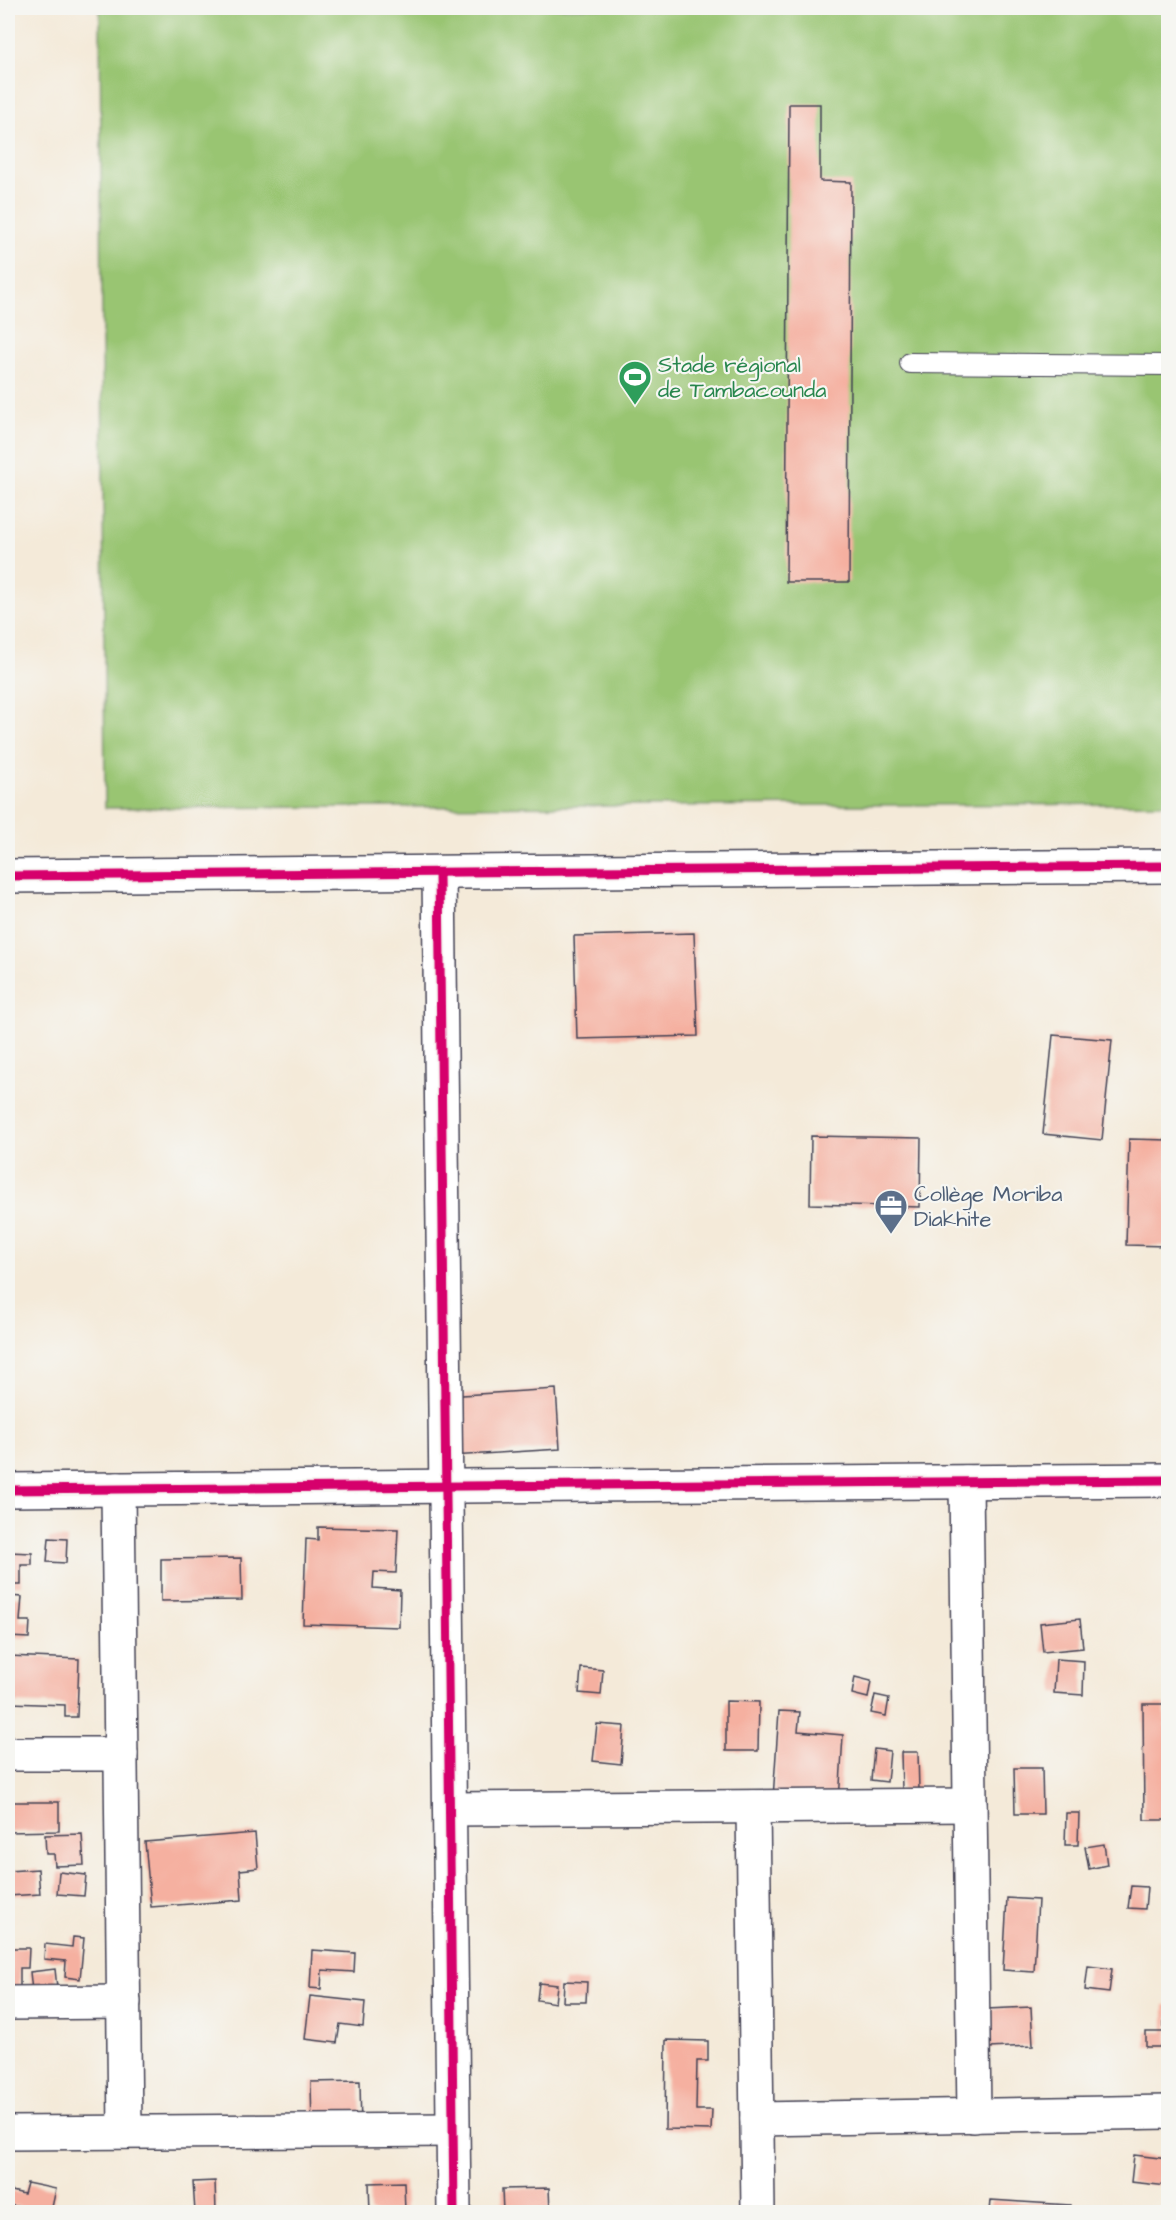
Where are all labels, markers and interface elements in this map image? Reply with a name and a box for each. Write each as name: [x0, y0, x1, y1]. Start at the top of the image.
place label: Stade régional de Tambacounda: [658, 350, 827, 406]
sports icon: Stade régional de Tambacounda: [617, 359, 653, 406]
place label: Collège Moriba Diakhite: [914, 1179, 1062, 1235]
office icon: Collège Moriba Diakhite: [873, 1188, 909, 1235]

